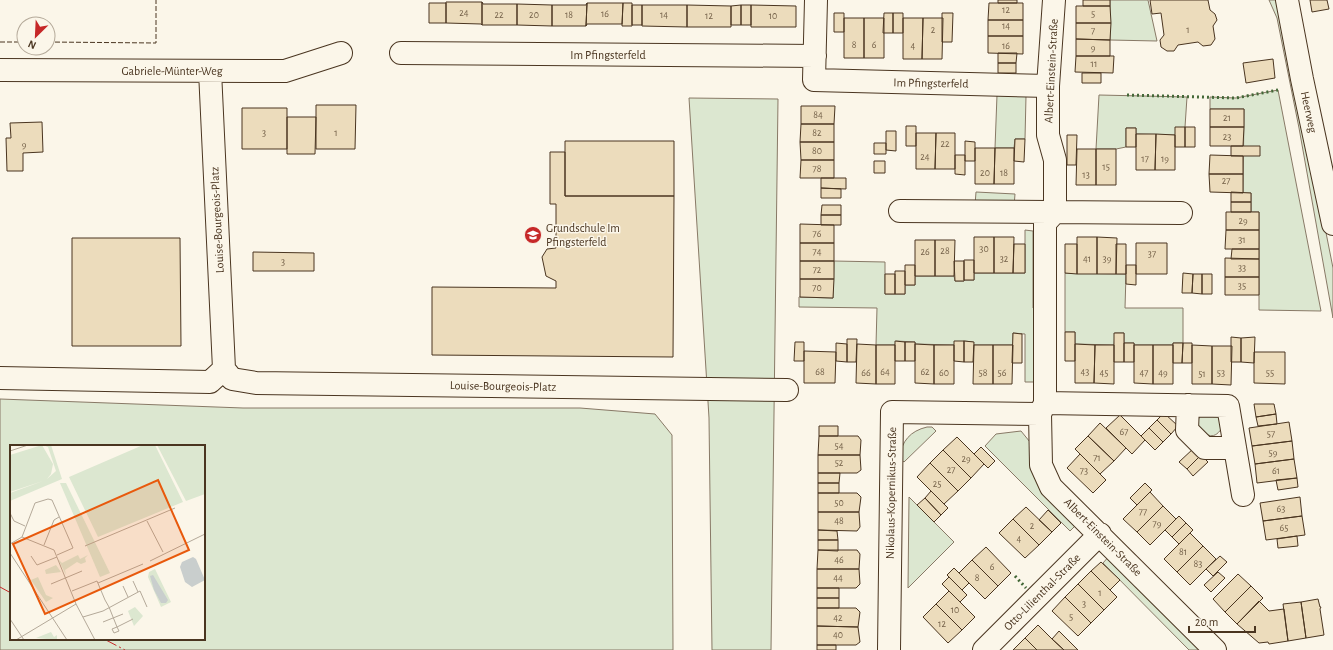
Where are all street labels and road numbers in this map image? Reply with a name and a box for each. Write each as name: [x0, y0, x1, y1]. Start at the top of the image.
street label: Albert-Einstein-Straße: [1042, 18, 1060, 124]
street label: Im Pfingsterfeld: [570, 49, 646, 61]
street label: Gabriele-Münter-Weg: [121, 65, 223, 77]
street label: Im Pfingsterfeld: [893, 76, 969, 90]
street label: Heerweg: [1299, 90, 1319, 134]
street label: Louise-Bourgeois-Platz: [208, 166, 226, 274]
street label: Louise-Bourgeois-Platz: [450, 379, 556, 393]
street label: Nikolaus-Kopernikus-Straße: [884, 427, 898, 559]
street label: Albert-Einstein-Straße: [1062, 496, 1144, 578]
street label: Otto-Lilienthal-Straße: [1001, 551, 1083, 633]

